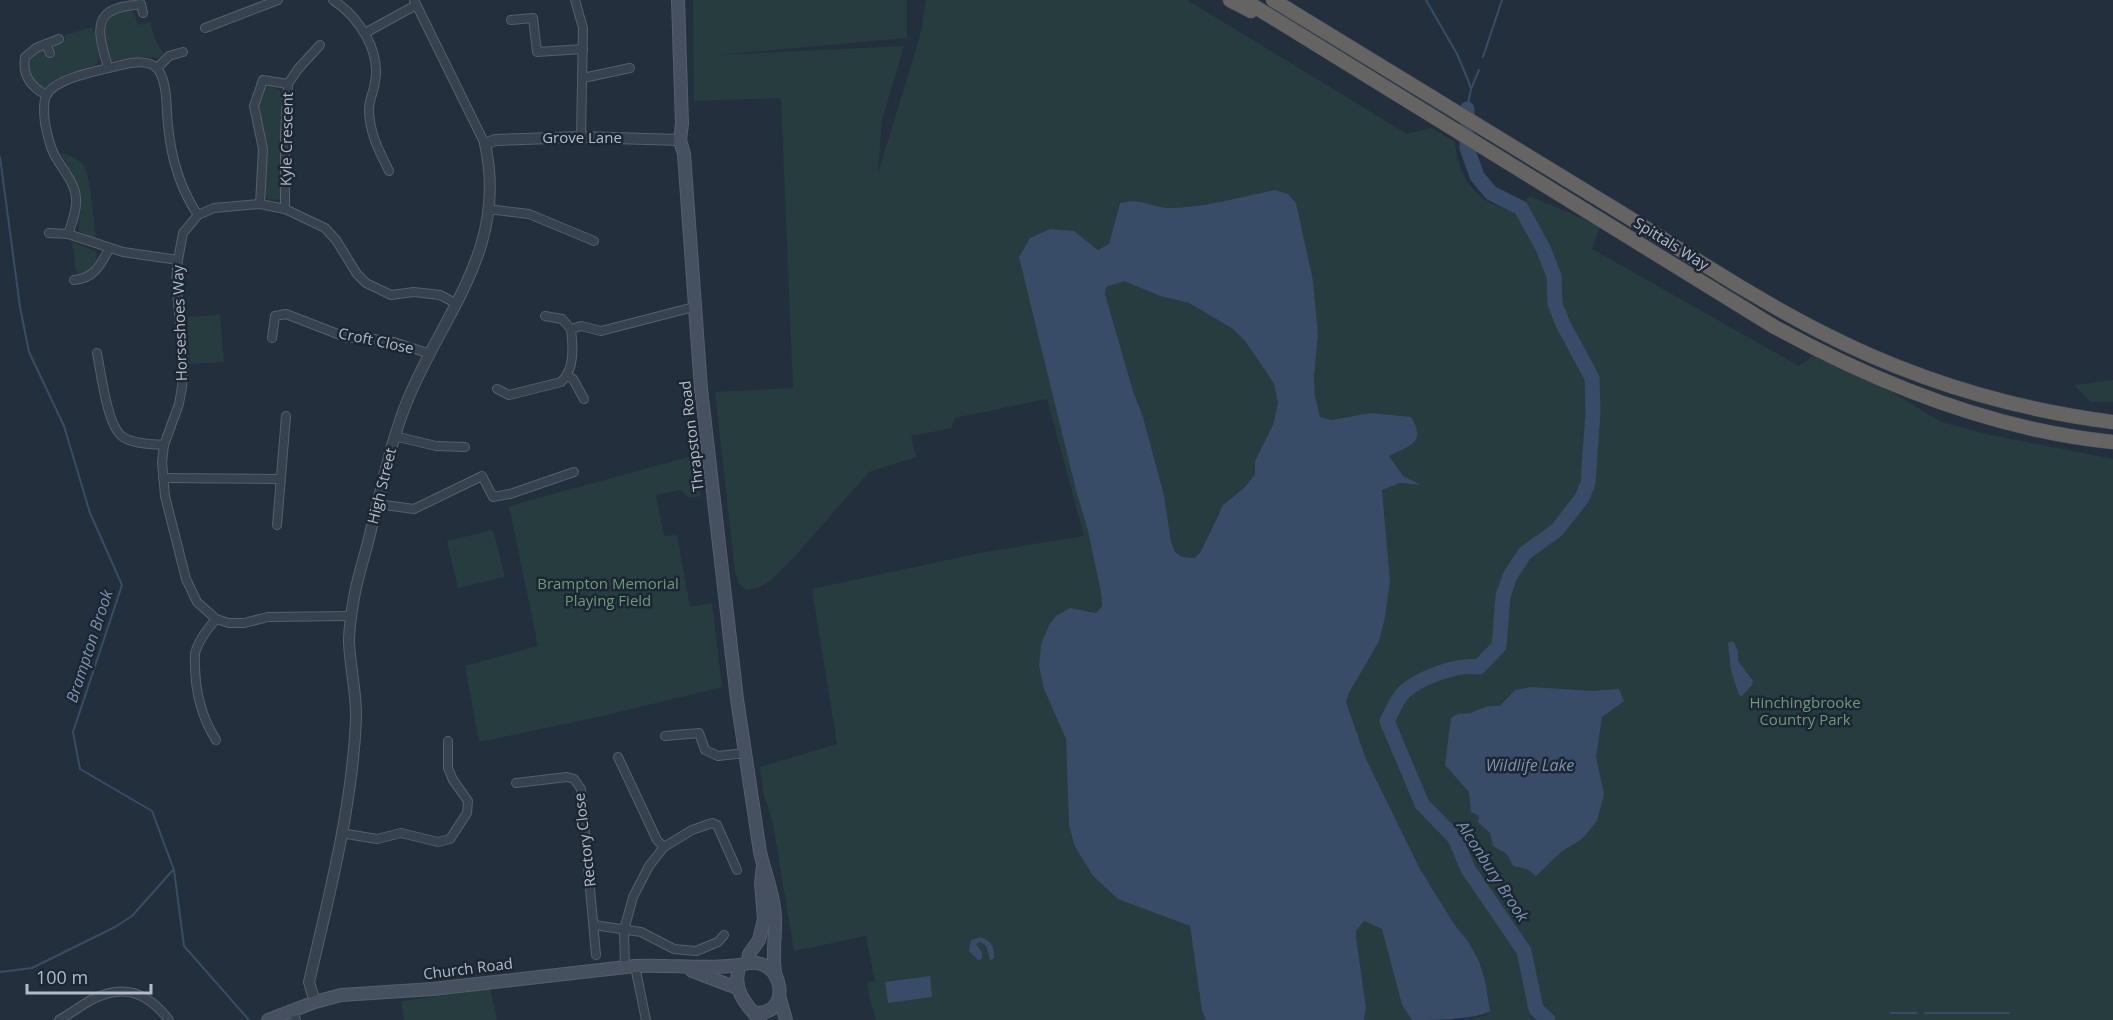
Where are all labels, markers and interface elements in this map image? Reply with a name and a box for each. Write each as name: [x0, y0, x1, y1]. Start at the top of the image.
street label: Kyle Crescent: [275, 92, 297, 186]
street label: Grove Lane: [542, 127, 622, 147]
street label: Spittals Way: [1630, 212, 1713, 274]
street label: Horseshoes Way: [167, 264, 191, 382]
street label: Croft Close: [337, 322, 416, 358]
street label: Thrapston Road: [674, 380, 708, 493]
street label: High Street: [362, 446, 400, 526]
park label: Brampton Memorial Playing Field: [537, 573, 679, 610]
water label: Brampton Brook: [60, 586, 118, 705]
park label: Hinchingbrooke Country Park: [1749, 692, 1861, 729]
water label: Wildlife Lake: [1486, 754, 1574, 776]
street label: Rectory Close: [568, 792, 600, 888]
water label: Alconbury Brook: [1451, 815, 1535, 927]
street label: Church Road: [422, 953, 514, 983]
scale bar: [27, 957, 152, 995]
text: 100 m: [36, 965, 88, 989]

